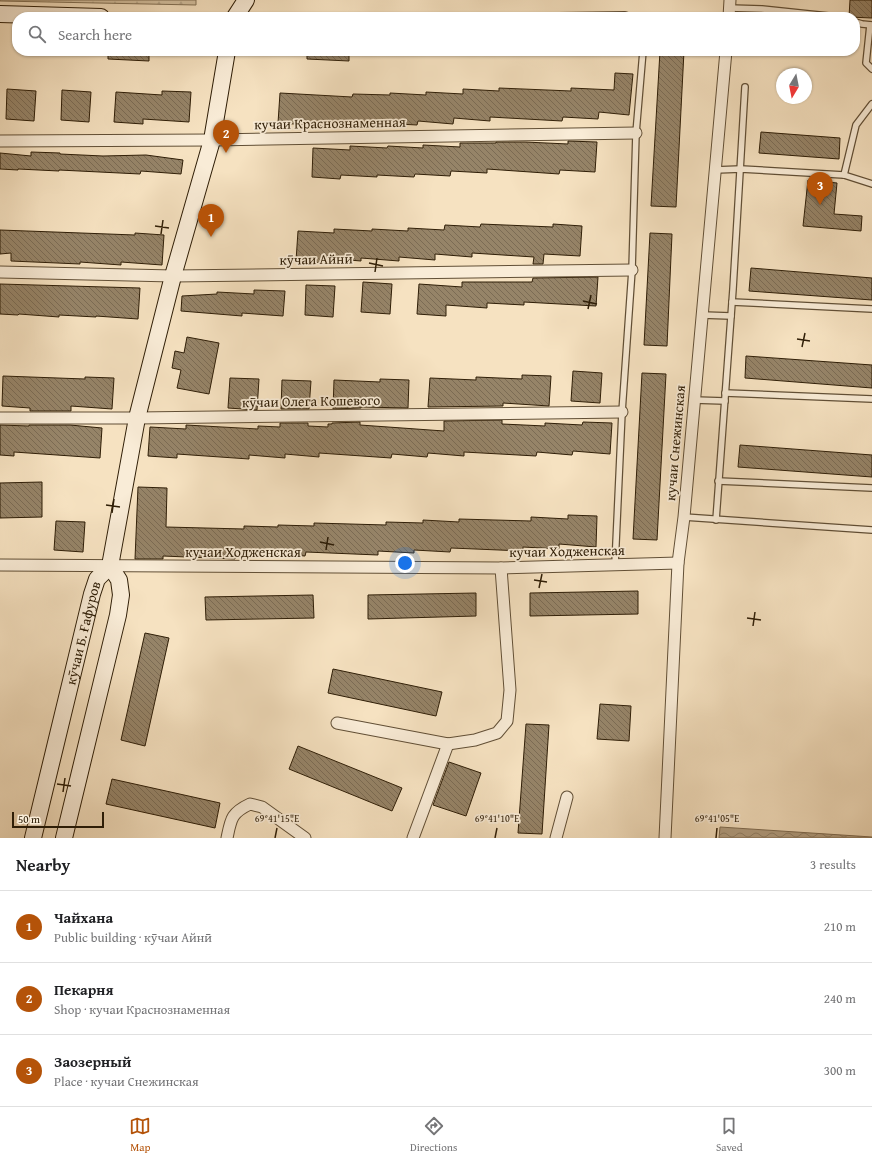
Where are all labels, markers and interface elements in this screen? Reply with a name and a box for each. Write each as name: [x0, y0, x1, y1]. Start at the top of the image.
search box: [12, 12, 860, 56]
icon: search: [26, 23, 48, 45]
text: Search here: [58, 24, 132, 45]
north arrow: [776, 68, 812, 104]
street label: кучаи Краснознаменная: [254, 112, 406, 134]
pin: 2: [213, 120, 239, 153]
pin: 3: [807, 172, 833, 205]
pin: 1: [198, 204, 224, 237]
street label: кӯчаи Айнӣ: [279, 248, 353, 270]
street label: кучаи Снежинская: [660, 384, 690, 502]
street label: кӯчаи Олега Кошевого: [242, 390, 380, 412]
street label: кучаи Ходженская: [509, 540, 625, 562]
street label: кучаи Ходженская: [185, 542, 301, 562]
your location: [395, 553, 415, 573]
street label: кӯчаи Б. Ғафуров: [60, 578, 106, 687]
scale bar: [12, 810, 104, 829]
text: 50 m: [18, 811, 40, 827]
text: 69°41'15"E: [255, 811, 299, 826]
text: 69°41'10"E: [475, 811, 519, 826]
text: 69°41'05"E: [695, 811, 739, 826]
text: Nearby: [16, 852, 70, 877]
text: 3 results: [810, 855, 856, 874]
text: Чайхана: [54, 907, 113, 928]
text: 1: [26, 917, 32, 936]
text: 210 m: [824, 917, 856, 936]
text: Public building · кӯчаи Айнӣ: [54, 928, 212, 947]
text: Пекарня: [54, 979, 114, 1000]
text: 2: [26, 989, 32, 1008]
text: 240 m: [824, 989, 856, 1008]
text: Shop · кучаи Краснознаменная: [54, 1000, 230, 1019]
text: Заозерный: [54, 1051, 131, 1072]
text: 3: [26, 1061, 32, 1080]
text: 300 m: [824, 1061, 856, 1080]
text: Place · кучаи Снежинская: [54, 1072, 199, 1091]
tab: Map: [129, 1115, 151, 1155]
tab: Directions: [410, 1115, 457, 1155]
tab: Saved: [716, 1115, 743, 1155]

